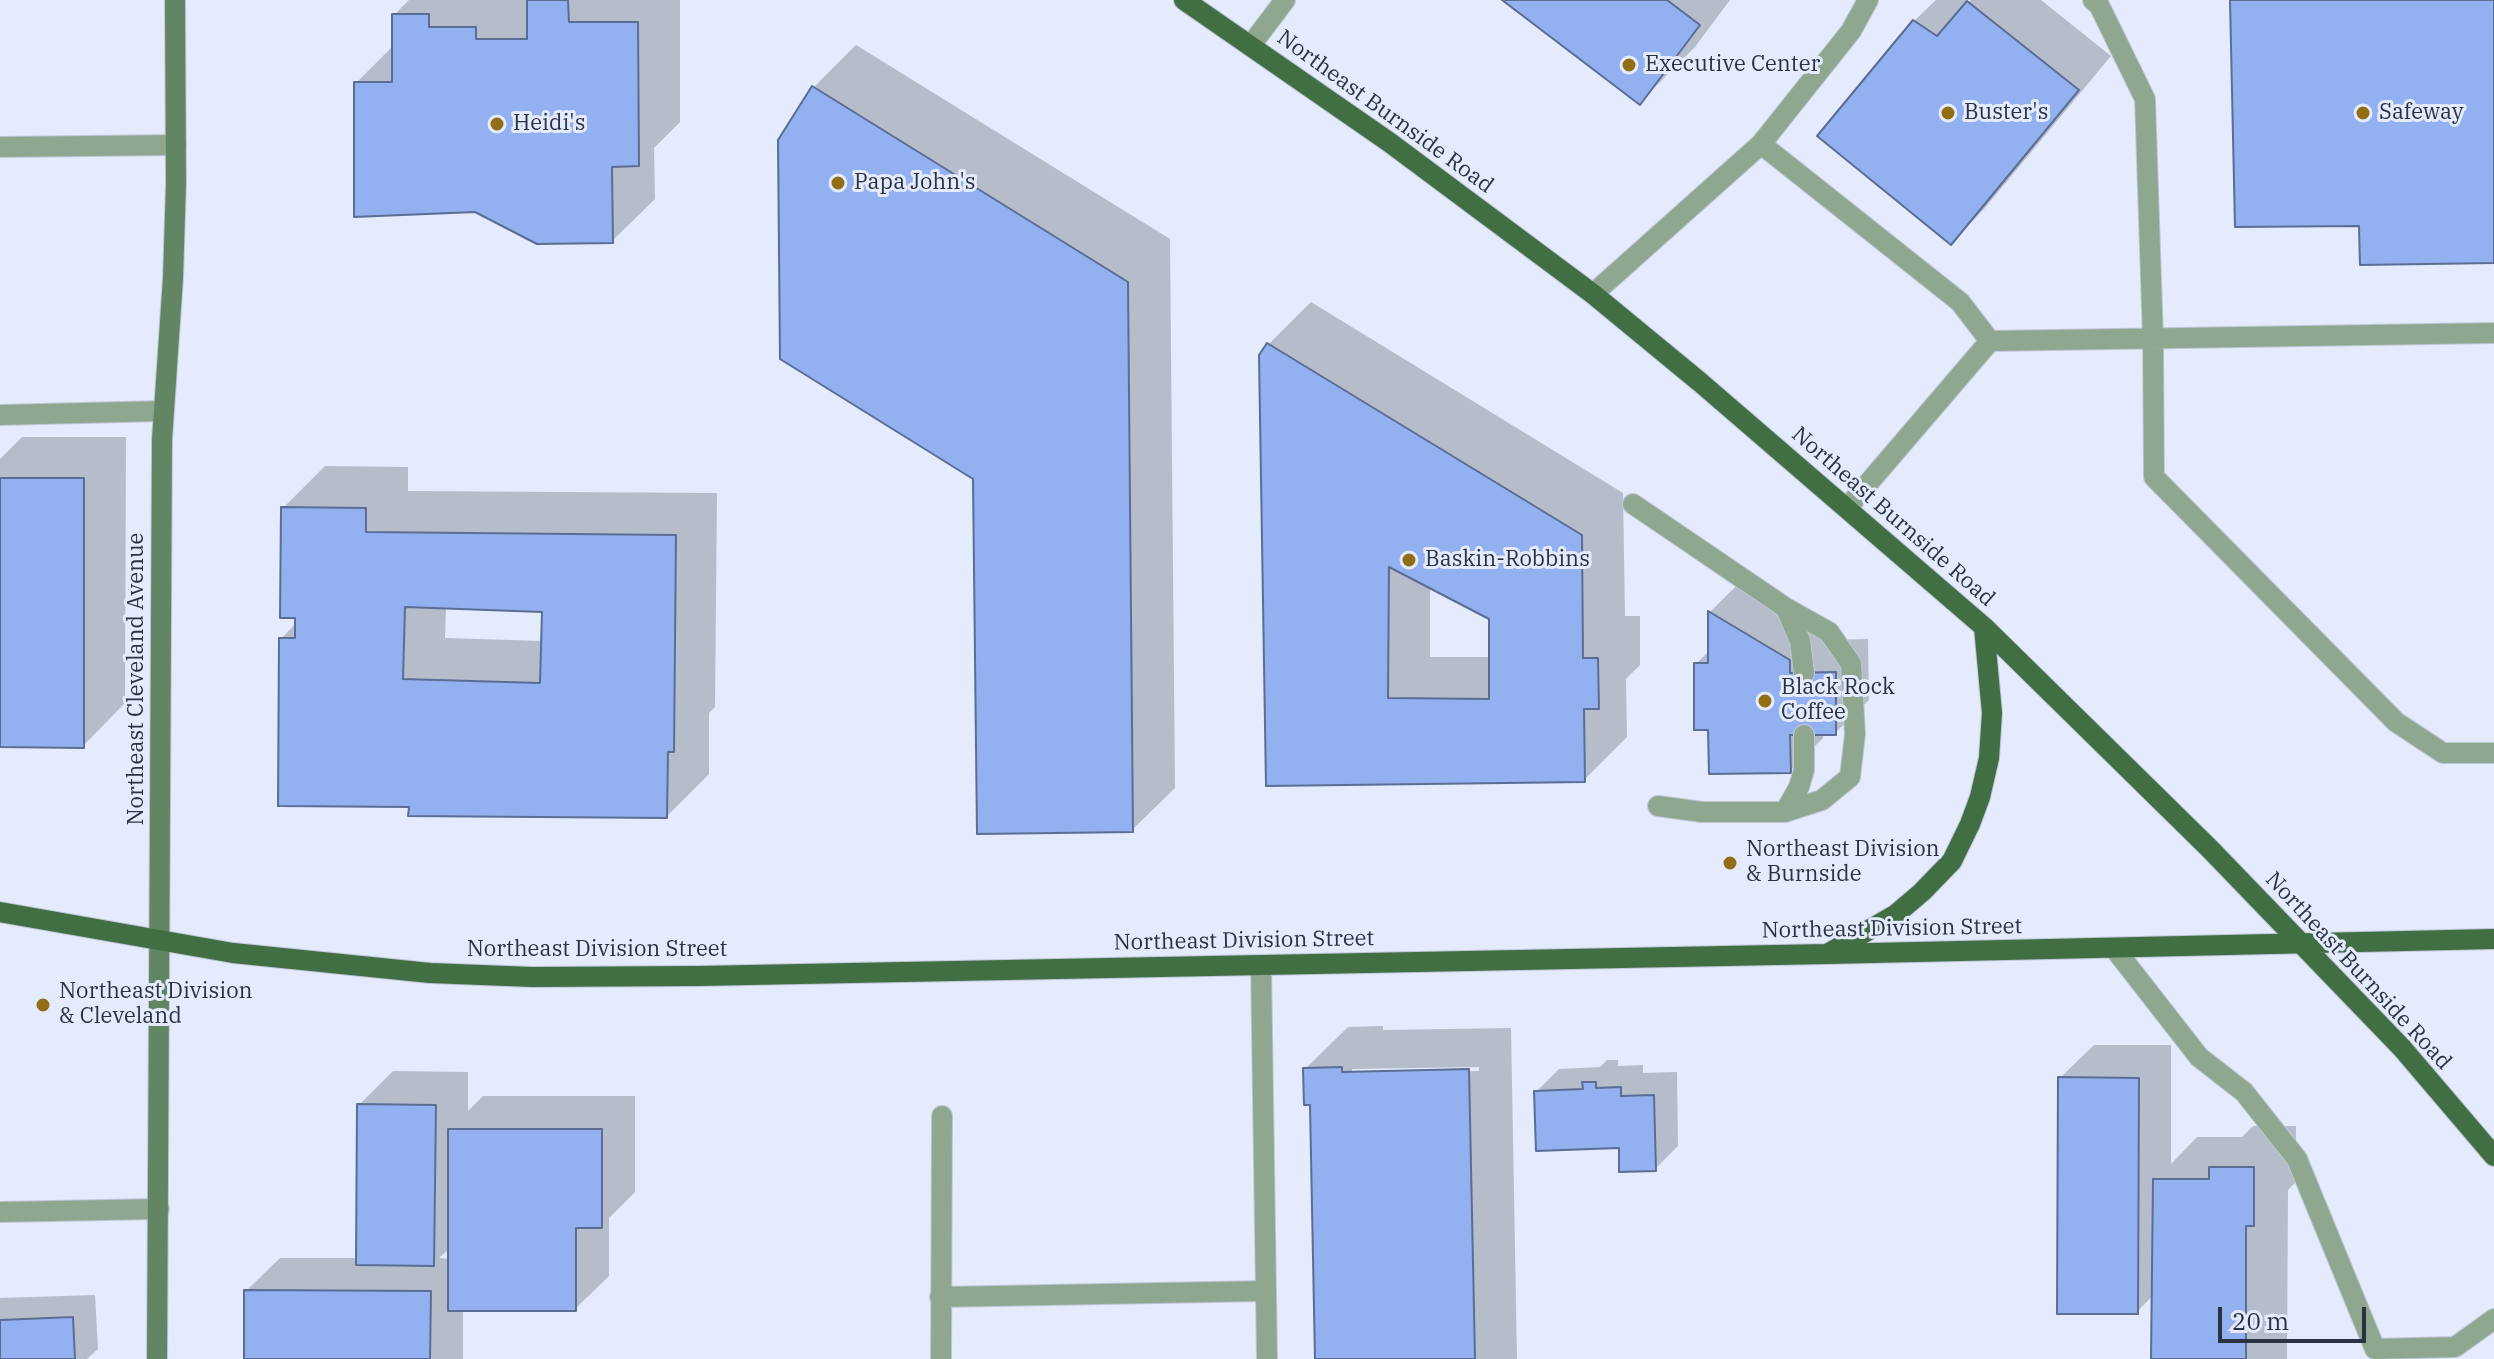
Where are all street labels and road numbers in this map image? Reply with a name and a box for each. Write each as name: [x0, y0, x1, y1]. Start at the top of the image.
street label: Northeast Burnside Road: [1272, 25, 1498, 199]
street label: Northeast Burnside Road: [1786, 422, 2000, 612]
street label: Northeast Cleveland Avenue: [124, 533, 150, 825]
street label: Northeast Burnside Road: [2259, 867, 2457, 1075]
street label: Northeast Division Street: [1762, 914, 2022, 944]
street label: Northeast Division Street: [1114, 926, 1374, 956]
street label: Northeast Division Street: [467, 937, 727, 963]

